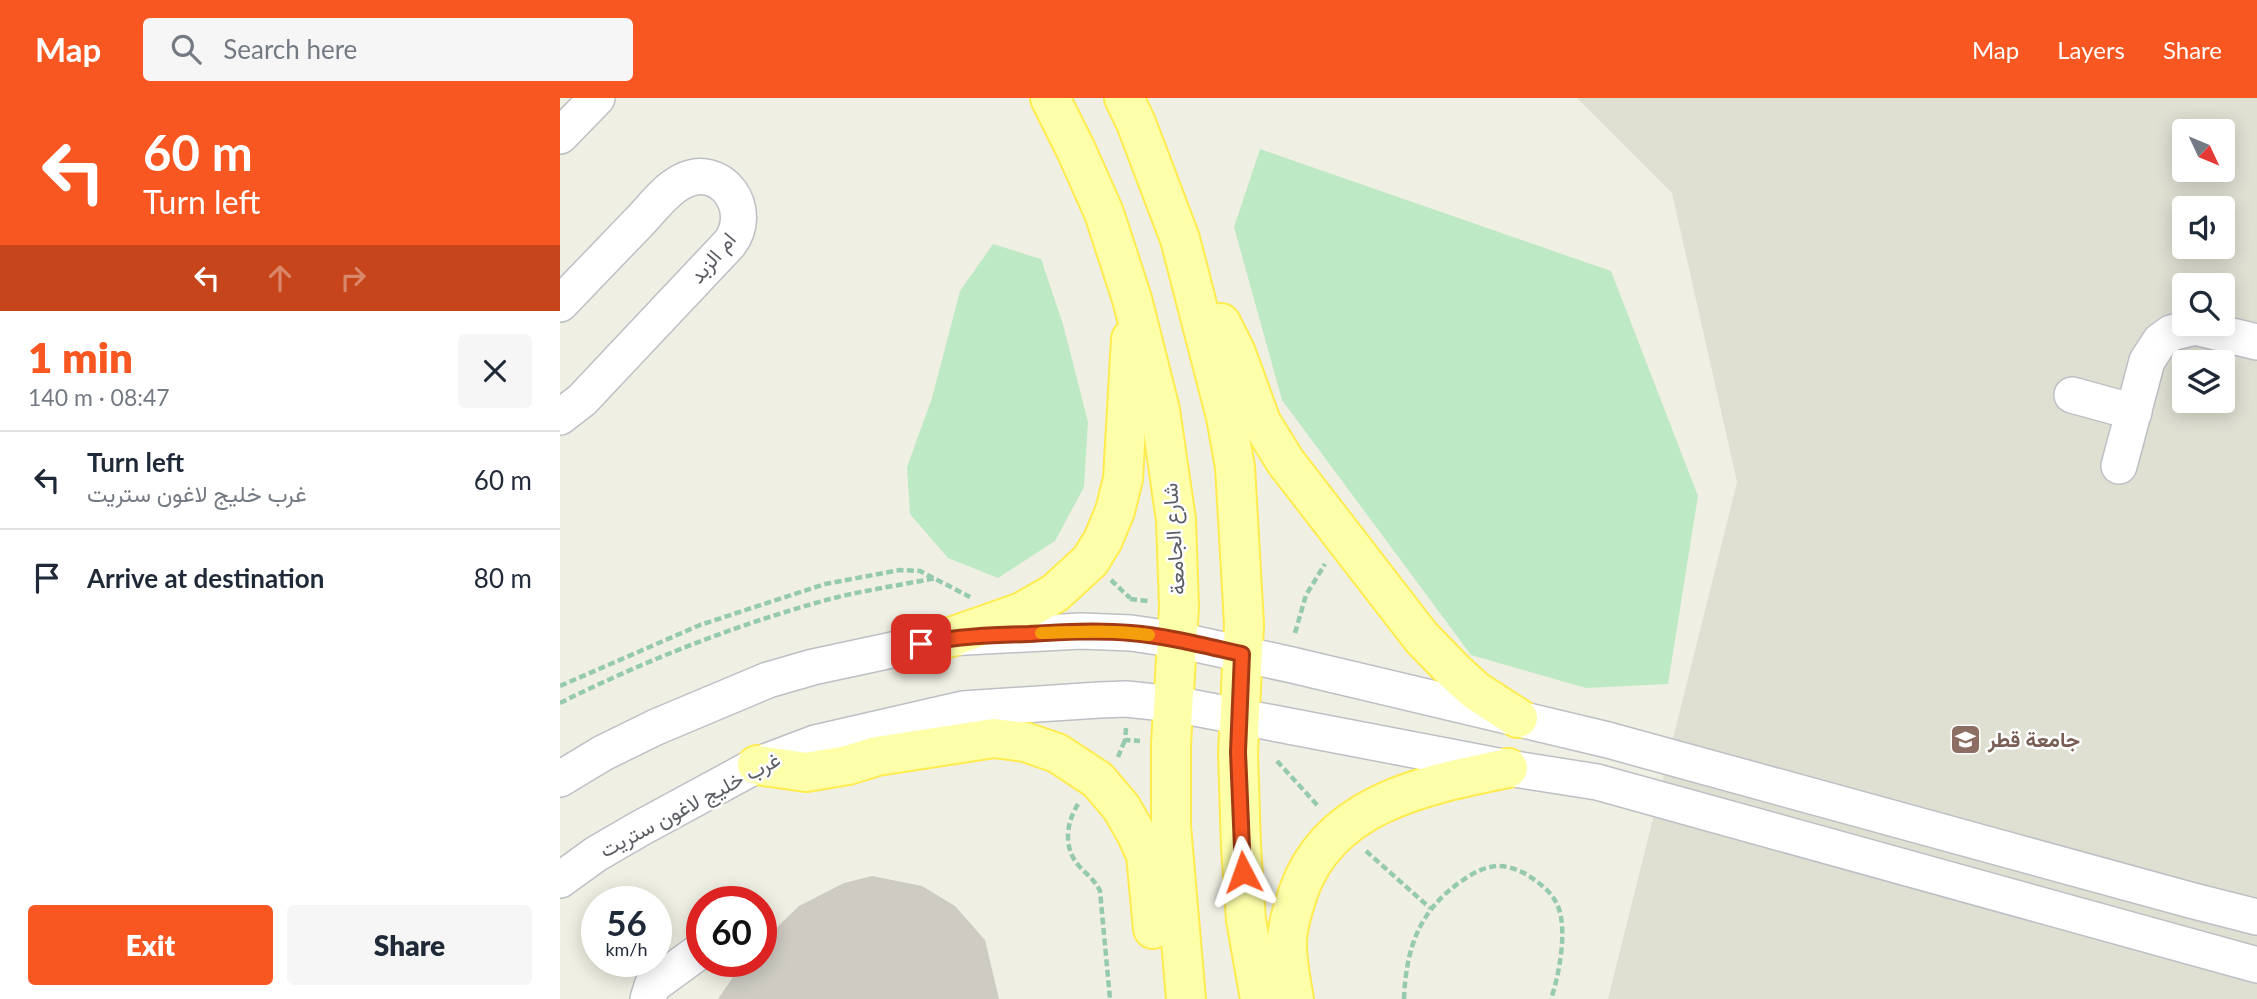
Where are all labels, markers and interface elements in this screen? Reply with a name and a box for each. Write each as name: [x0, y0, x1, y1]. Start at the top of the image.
search box: [143, 18, 633, 81]
text: Map: [35, 29, 101, 69]
icon: search: [167, 30, 205, 68]
text: Search here: [223, 33, 357, 65]
text: Map: [1972, 35, 2019, 64]
text: Layers: [2057, 35, 2125, 64]
text: Share: [2163, 35, 2222, 64]
north arrow: [2172, 119, 2235, 182]
map controls: [2172, 119, 2235, 413]
text: 60 m: [143, 123, 253, 181]
icon: left: [28, 126, 119, 217]
text: Turn left: [143, 182, 260, 221]
button: sound: [2172, 196, 2235, 259]
street label: ام الزبد: [683, 227, 743, 289]
icon: left: [188, 259, 226, 297]
icon: ahead: [261, 259, 299, 297]
icon: right: [334, 259, 372, 297]
button: search: [2172, 273, 2235, 336]
text: 1 min: [28, 332, 133, 382]
button: close: [458, 334, 532, 408]
button: layers: [2172, 350, 2235, 413]
text: 140 m · 08:47: [28, 383, 170, 411]
text: Turn left: [87, 446, 184, 478]
icon: left: [28, 461, 66, 499]
text: 60 m: [474, 464, 532, 496]
text: غرب خليج لاغون ستريت: [87, 479, 307, 507]
street label: شارع الجامعة: [1156, 482, 1192, 596]
icon: arrive: [28, 559, 66, 597]
text: Arrive at destination: [87, 562, 324, 594]
text: 80 m: [474, 562, 532, 594]
pin: [891, 614, 951, 674]
icon: arrive: [902, 625, 940, 663]
school or university icon: جامعة قطر: [1948, 723, 1982, 757]
place label: جامعة قطر: [1987, 726, 2080, 753]
street label: غرب خليج لاغون ستريت: [595, 746, 785, 864]
position arrow: [1206, 835, 1280, 909]
speed limit sign: 60: [686, 886, 777, 977]
text: 56: [606, 901, 647, 943]
button: Exit: [28, 905, 273, 985]
button: Share: [287, 905, 532, 985]
text: km/h: [605, 938, 648, 960]

